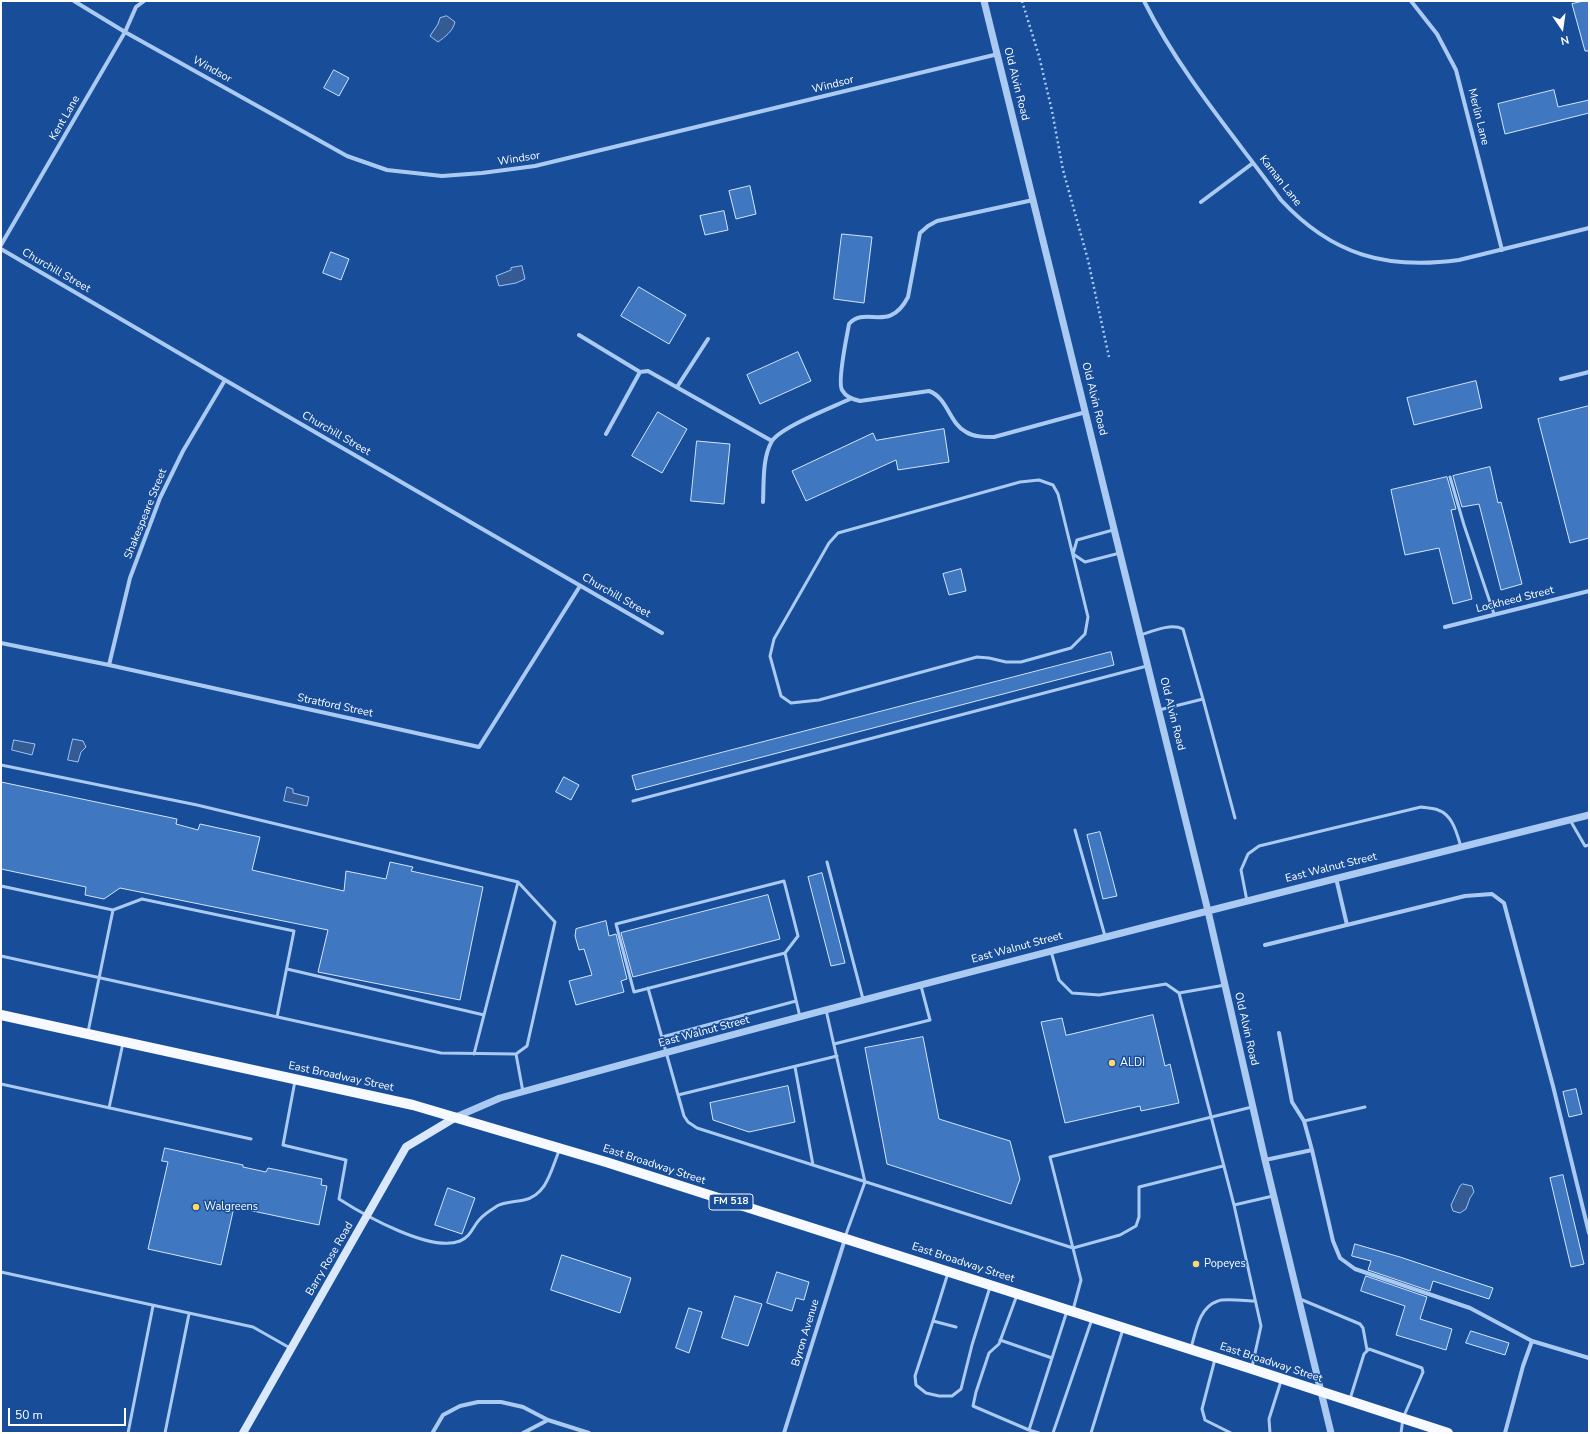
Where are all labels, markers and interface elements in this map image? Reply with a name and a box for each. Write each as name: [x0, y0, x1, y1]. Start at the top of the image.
north arrow: [1542, 8, 1582, 48]
text: N: [1559, 32, 1571, 48]
street label: Old Alvin Road: [1001, 46, 1031, 122]
street label: Windsor: [190, 54, 234, 86]
street label: Windsor: [811, 73, 855, 97]
street label: Merlin Lane: [1465, 87, 1491, 147]
street label: Kent Lane: [47, 93, 83, 143]
street label: Windsor: [497, 149, 541, 169]
street label: Kaman Lane: [1256, 153, 1304, 209]
street label: Churchill Street: [19, 246, 93, 296]
street label: Old Alvin Road: [1079, 361, 1109, 437]
street label: Churchill Street: [299, 409, 373, 459]
street label: Shakespeare Street: [122, 467, 170, 561]
street label: Churchill Street: [579, 571, 653, 621]
street label: Lockheed Street: [1475, 584, 1555, 616]
street label: Old Alvin Road: [1157, 676, 1187, 752]
street label: Stratford Street: [296, 692, 374, 720]
street label: East Walnut Street: [1284, 850, 1378, 886]
street label: East Walnut Street: [970, 929, 1064, 967]
street label: Old Alvin Road: [1231, 991, 1261, 1067]
street label: East Walnut Street: [657, 1013, 751, 1051]
place label: ALDI: [1120, 1056, 1145, 1070]
marker: ALDI: [1107, 1058, 1117, 1068]
street label: East Broadway Street: [287, 1059, 395, 1095]
street label: East Broadway Street: [601, 1142, 707, 1188]
road number: FM 518: [709, 1194, 753, 1210]
place label: Walgreens: [204, 1200, 258, 1214]
marker: Walgreens: [191, 1202, 201, 1212]
street label: Barry Rose Road: [304, 1220, 356, 1298]
street label: East Broadway Street: [910, 1240, 1016, 1286]
place label: Popeyes: [1204, 1257, 1246, 1271]
marker: Popeyes: [1191, 1259, 1201, 1269]
street label: Byron Avenue: [790, 1298, 822, 1368]
street label: East Broadway Street: [1218, 1340, 1324, 1386]
scale bar: [10, 1400, 128, 1426]
text: 50 m: [15, 1407, 43, 1423]

